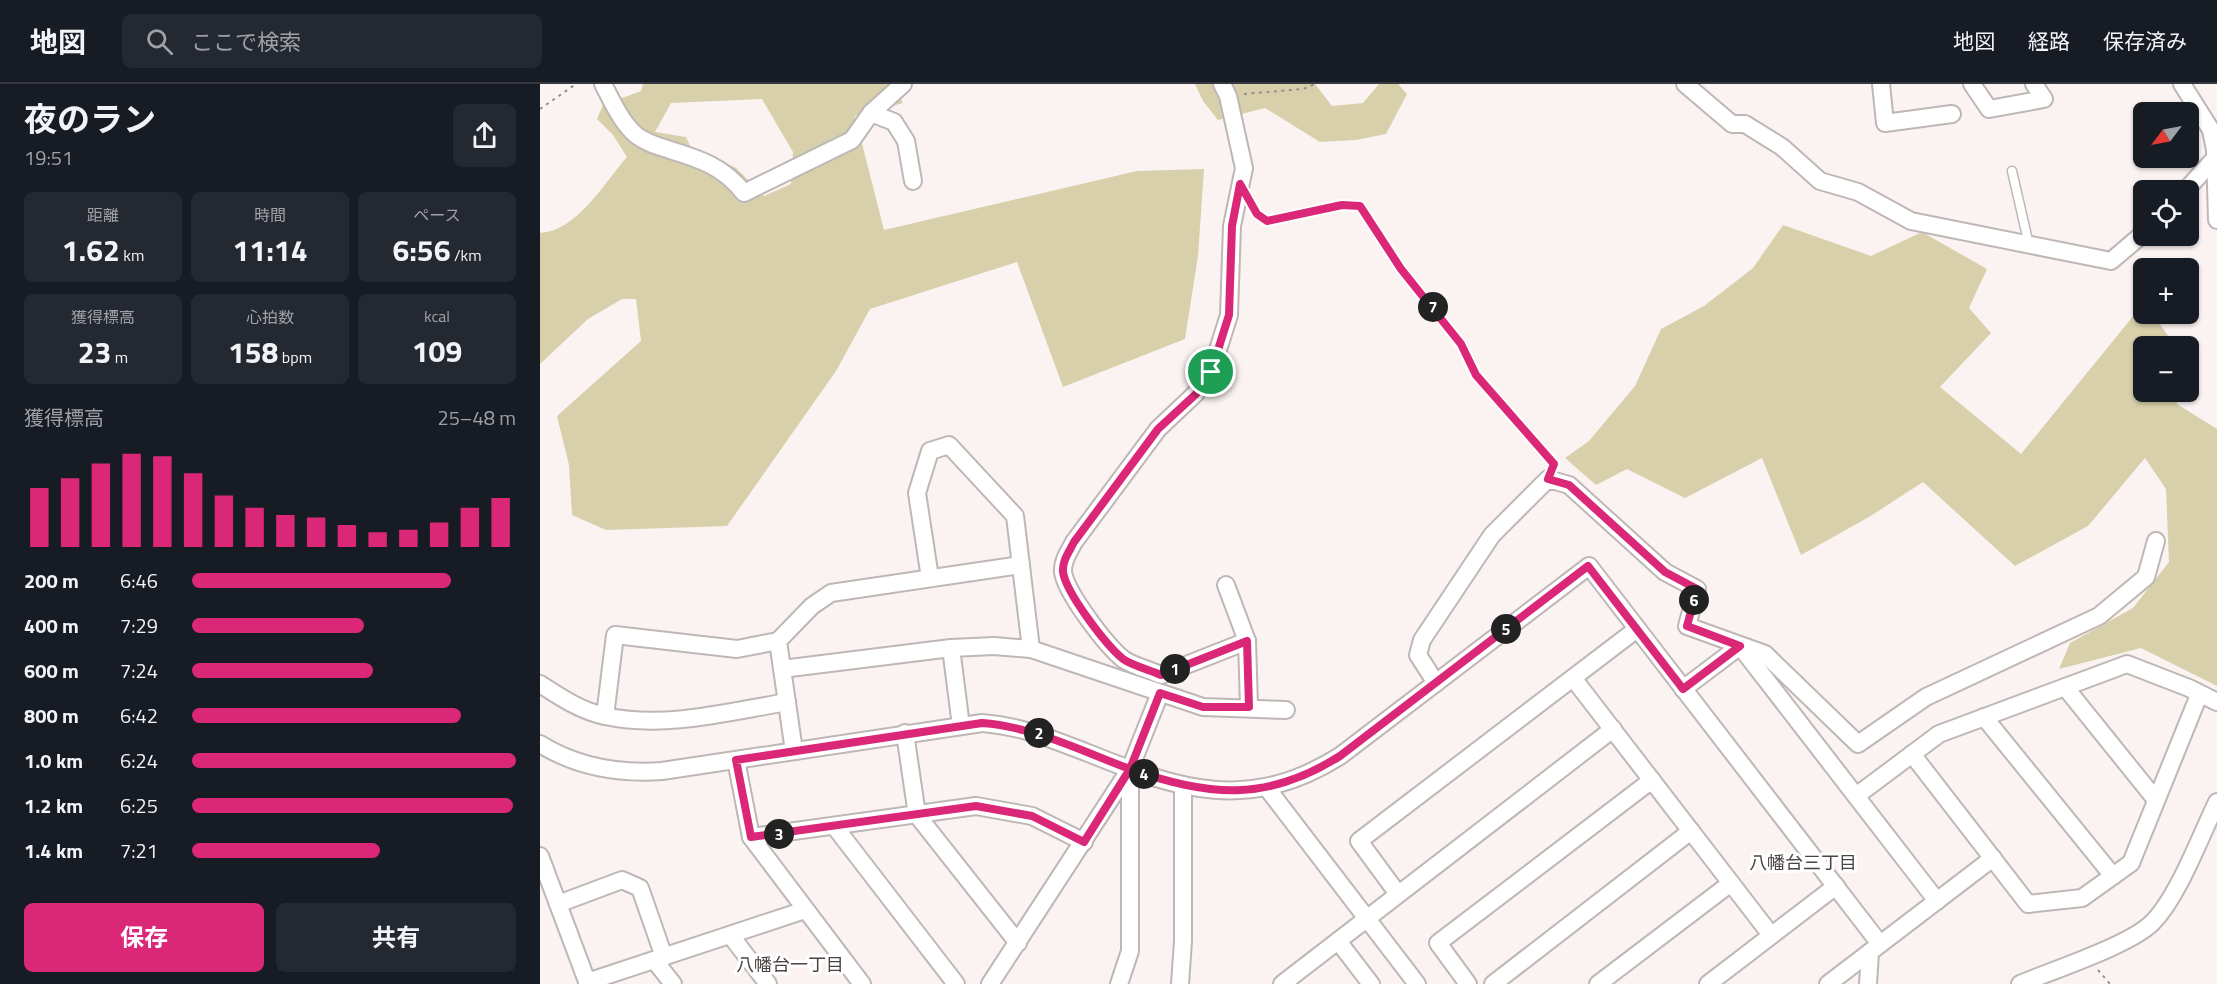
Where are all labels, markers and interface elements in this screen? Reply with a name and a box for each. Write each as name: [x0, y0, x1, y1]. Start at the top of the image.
search box: [122, 14, 542, 68]
text: 地図: [30, 20, 86, 63]
icon: search: [143, 25, 176, 58]
text: ここで検索: [191, 25, 301, 59]
text: 地図: [1953, 25, 1995, 57]
text: 経路: [2028, 25, 2070, 57]
text: 保存済み: [2103, 25, 2187, 57]
text: 夜のラン: [24, 94, 156, 144]
north arrow: [2133, 102, 2199, 168]
map controls: [2133, 102, 2199, 402]
button: share: [453, 104, 516, 167]
text: 19:51: [24, 142, 73, 173]
button: locate: [2133, 180, 2199, 246]
text: 距離: [87, 203, 119, 227]
text: 時間: [254, 203, 286, 227]
text: ペース: [413, 203, 461, 227]
text: 1.62: [62, 227, 120, 273]
text: 11:14: [233, 227, 307, 273]
text: 6:56: [392, 227, 450, 273]
text: km: [120, 243, 144, 267]
text: /km: [450, 243, 482, 267]
button: +: [2133, 258, 2199, 324]
pin: 7: [1418, 292, 1448, 322]
text: 7: [1429, 295, 1437, 319]
text: kcal: [424, 304, 450, 328]
text: 獲得標高: [71, 305, 135, 329]
text: 心拍数: [246, 305, 294, 329]
text: 109: [412, 328, 462, 374]
text: 23: [78, 329, 111, 375]
text: 158: [228, 329, 278, 375]
button: −: [2133, 336, 2199, 402]
text: m: [111, 345, 128, 369]
text: bpm: [278, 345, 312, 369]
pin: [1185, 346, 1236, 397]
icon: arrive: [1194, 355, 1227, 388]
text: 獲得標高: [24, 402, 104, 433]
text: 25–48 m: [437, 402, 516, 433]
text: 200 m: [24, 565, 79, 596]
text: 6:46: [120, 565, 158, 596]
pin: 6: [1679, 585, 1709, 615]
text: 6: [1690, 588, 1698, 612]
text: 400 m: [24, 610, 79, 641]
text: 7:29: [120, 610, 158, 641]
pin: 5: [1491, 614, 1521, 644]
text: 5: [1502, 617, 1510, 641]
pin: 1: [1160, 654, 1190, 684]
text: 600 m: [24, 655, 79, 686]
text: 7:24: [120, 655, 158, 686]
text: 1: [1171, 657, 1179, 681]
text: 800 m: [24, 700, 79, 731]
text: 6:42: [120, 700, 158, 731]
pin: 2: [1024, 718, 1054, 748]
text: 2: [1035, 721, 1043, 745]
text: 1.0 km: [24, 745, 83, 776]
text: 6:24: [120, 745, 158, 776]
pin: 4: [1129, 759, 1159, 789]
text: 4: [1140, 762, 1148, 786]
text: 1.2 km: [24, 790, 83, 821]
text: 6:25: [120, 790, 158, 821]
pin: 3: [764, 819, 794, 849]
text: 3: [775, 822, 783, 846]
text: 1.4 km: [24, 835, 83, 866]
text: 7:21: [120, 835, 158, 866]
district label: 八幡台三丁目: [1749, 849, 1857, 876]
button: 保存: [24, 903, 264, 972]
button: 共有: [276, 903, 516, 972]
district label: 八幡台一丁目: [736, 951, 844, 978]

